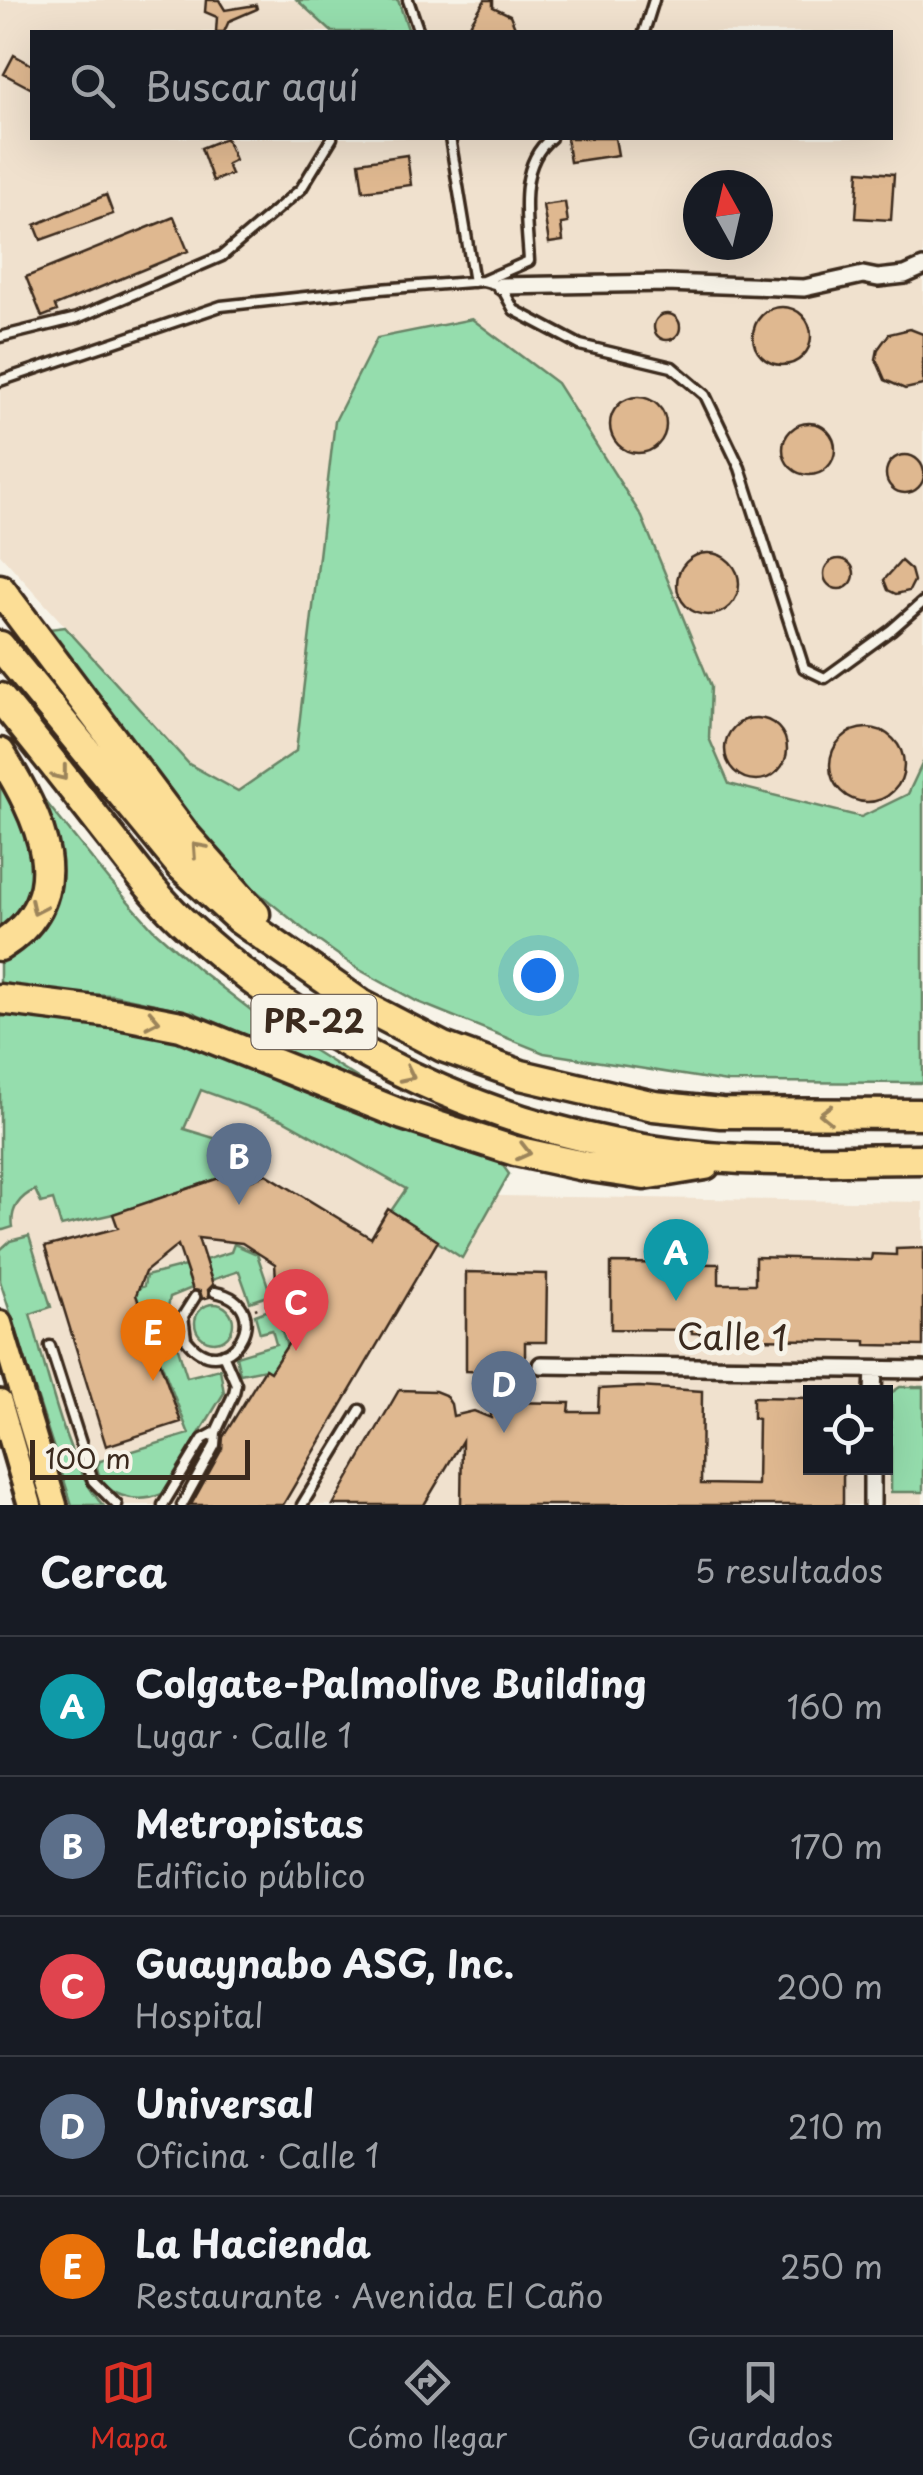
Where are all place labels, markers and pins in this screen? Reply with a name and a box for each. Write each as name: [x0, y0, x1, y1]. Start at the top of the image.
pin: B: [206, 1122, 272, 1205]
pin: A: [644, 1218, 708, 1301]
pin: C: [264, 1268, 328, 1351]
pin: E: [120, 1298, 186, 1381]
pin: D: [472, 1350, 536, 1433]

